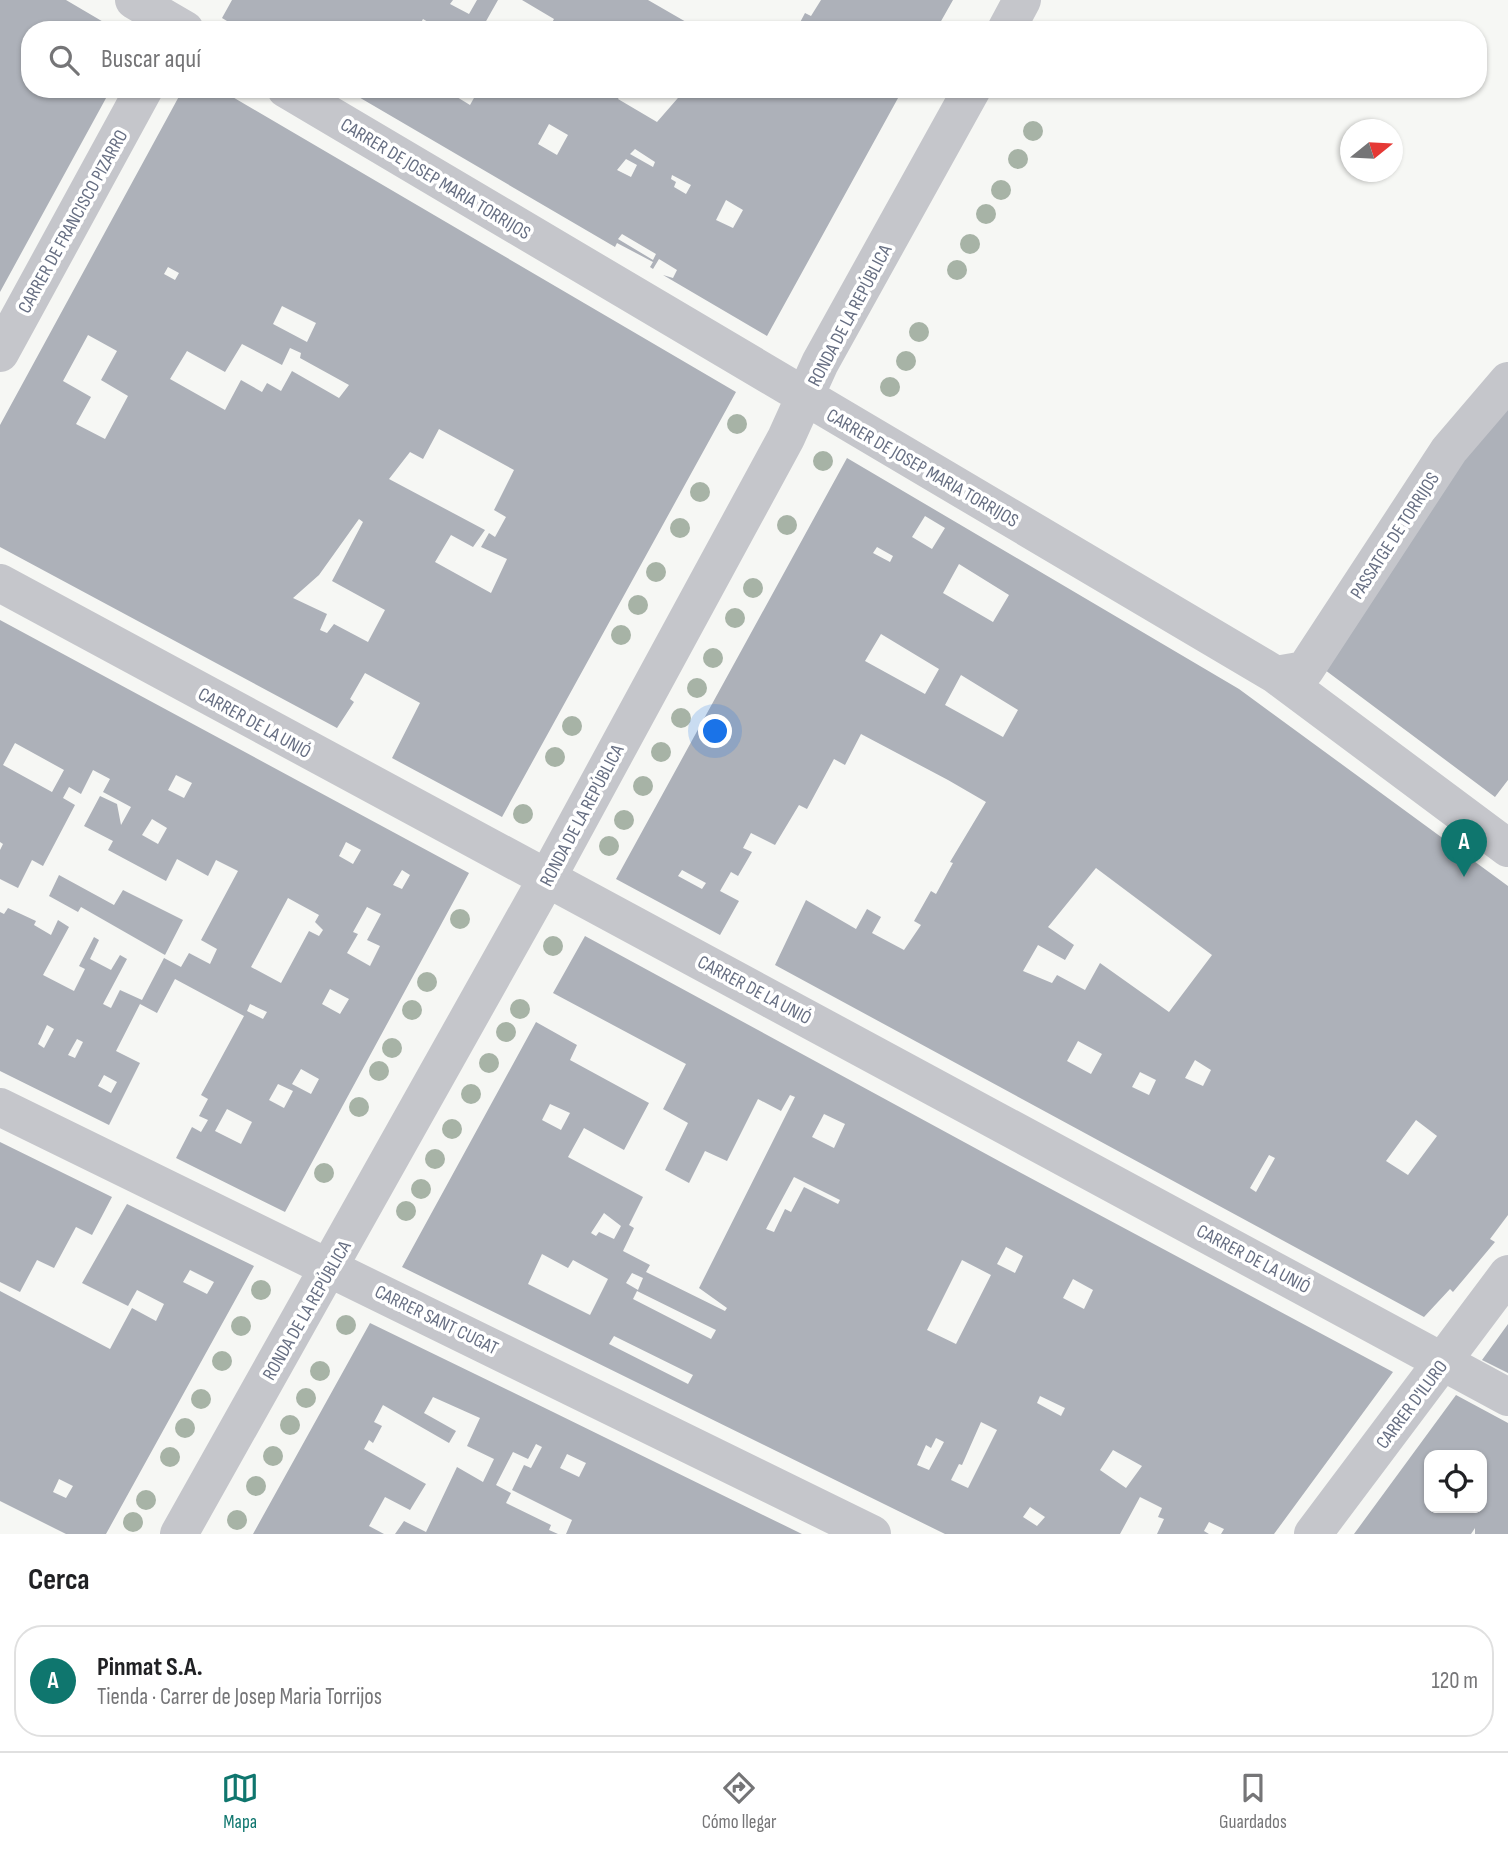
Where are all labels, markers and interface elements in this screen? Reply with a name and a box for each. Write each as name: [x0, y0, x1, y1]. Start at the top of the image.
search box: [21, 21, 1487, 98]
icon: search: [45, 41, 83, 79]
text: Buscar aquí: [101, 44, 201, 75]
street label: CARRER DE JOSEP MARIA TORRIJOS: [336, 113, 534, 245]
north arrow: [1340, 119, 1403, 182]
street label: CARRER DE FRANCISCO PIZARRO: [13, 126, 133, 317]
street label: RONDA DE LA REPÚBLICA: [803, 240, 898, 391]
street label: CARRER DE JOSEP MARIA TORRIJOS: [822, 404, 1022, 533]
street label: PASSATGE DE TORRIJOS: [1346, 468, 1445, 603]
street label: CARRER DE LA UNIÓ: [194, 683, 315, 764]
your location: [698, 714, 732, 748]
street label: RONDA DE LA REPÚBLICA: [535, 740, 630, 891]
pin: A: [1441, 819, 1487, 877]
street label: CARRER DE LA UNIÓ: [694, 951, 815, 1030]
street label: CARRER DE LA UNIÓ: [1193, 1220, 1314, 1299]
street label: RONDA DE LA REPÚBLICA: [258, 1236, 357, 1385]
street label: CARRER SANT CUGAT: [371, 1281, 502, 1360]
street label: CARRER D'ILURO: [1371, 1356, 1453, 1454]
map controls: [1424, 1450, 1487, 1513]
button: locate: [1424, 1450, 1487, 1513]
text: Cerca: [28, 1562, 90, 1598]
text: Pinmat S.A.: [97, 1652, 203, 1683]
text: A: [48, 1667, 58, 1695]
text: 120 m: [1432, 1667, 1478, 1695]
text: Tienda · Carrer de Josep Maria Torrijos: [97, 1683, 382, 1711]
tab: Mapa: [221, 1769, 259, 1834]
tab: Cómo llegar: [702, 1769, 777, 1834]
tab: Guardados: [1219, 1769, 1287, 1834]

